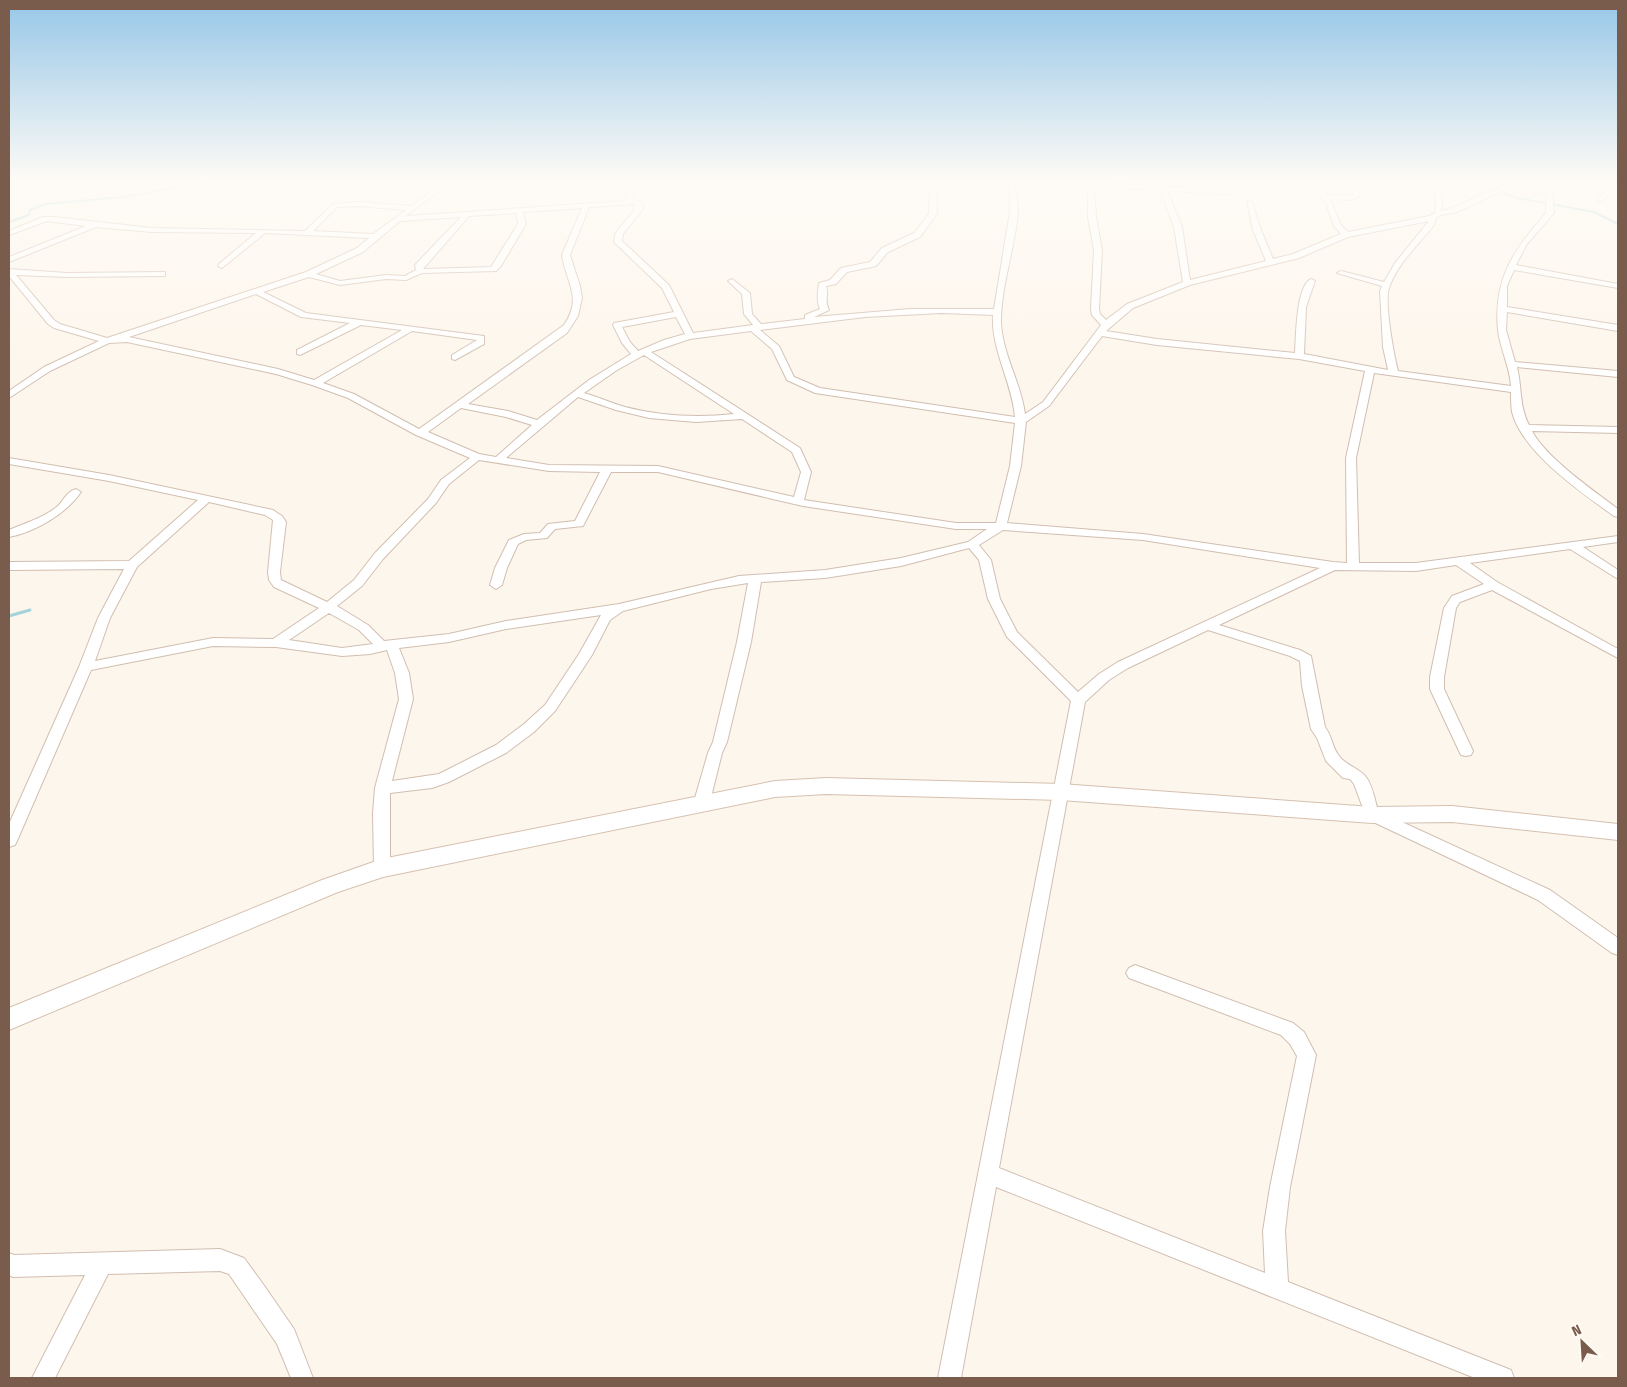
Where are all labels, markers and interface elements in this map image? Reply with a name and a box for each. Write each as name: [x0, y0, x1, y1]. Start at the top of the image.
north arrow: [1557, 1317, 1607, 1367]
text: N: [1569, 1321, 1584, 1340]

